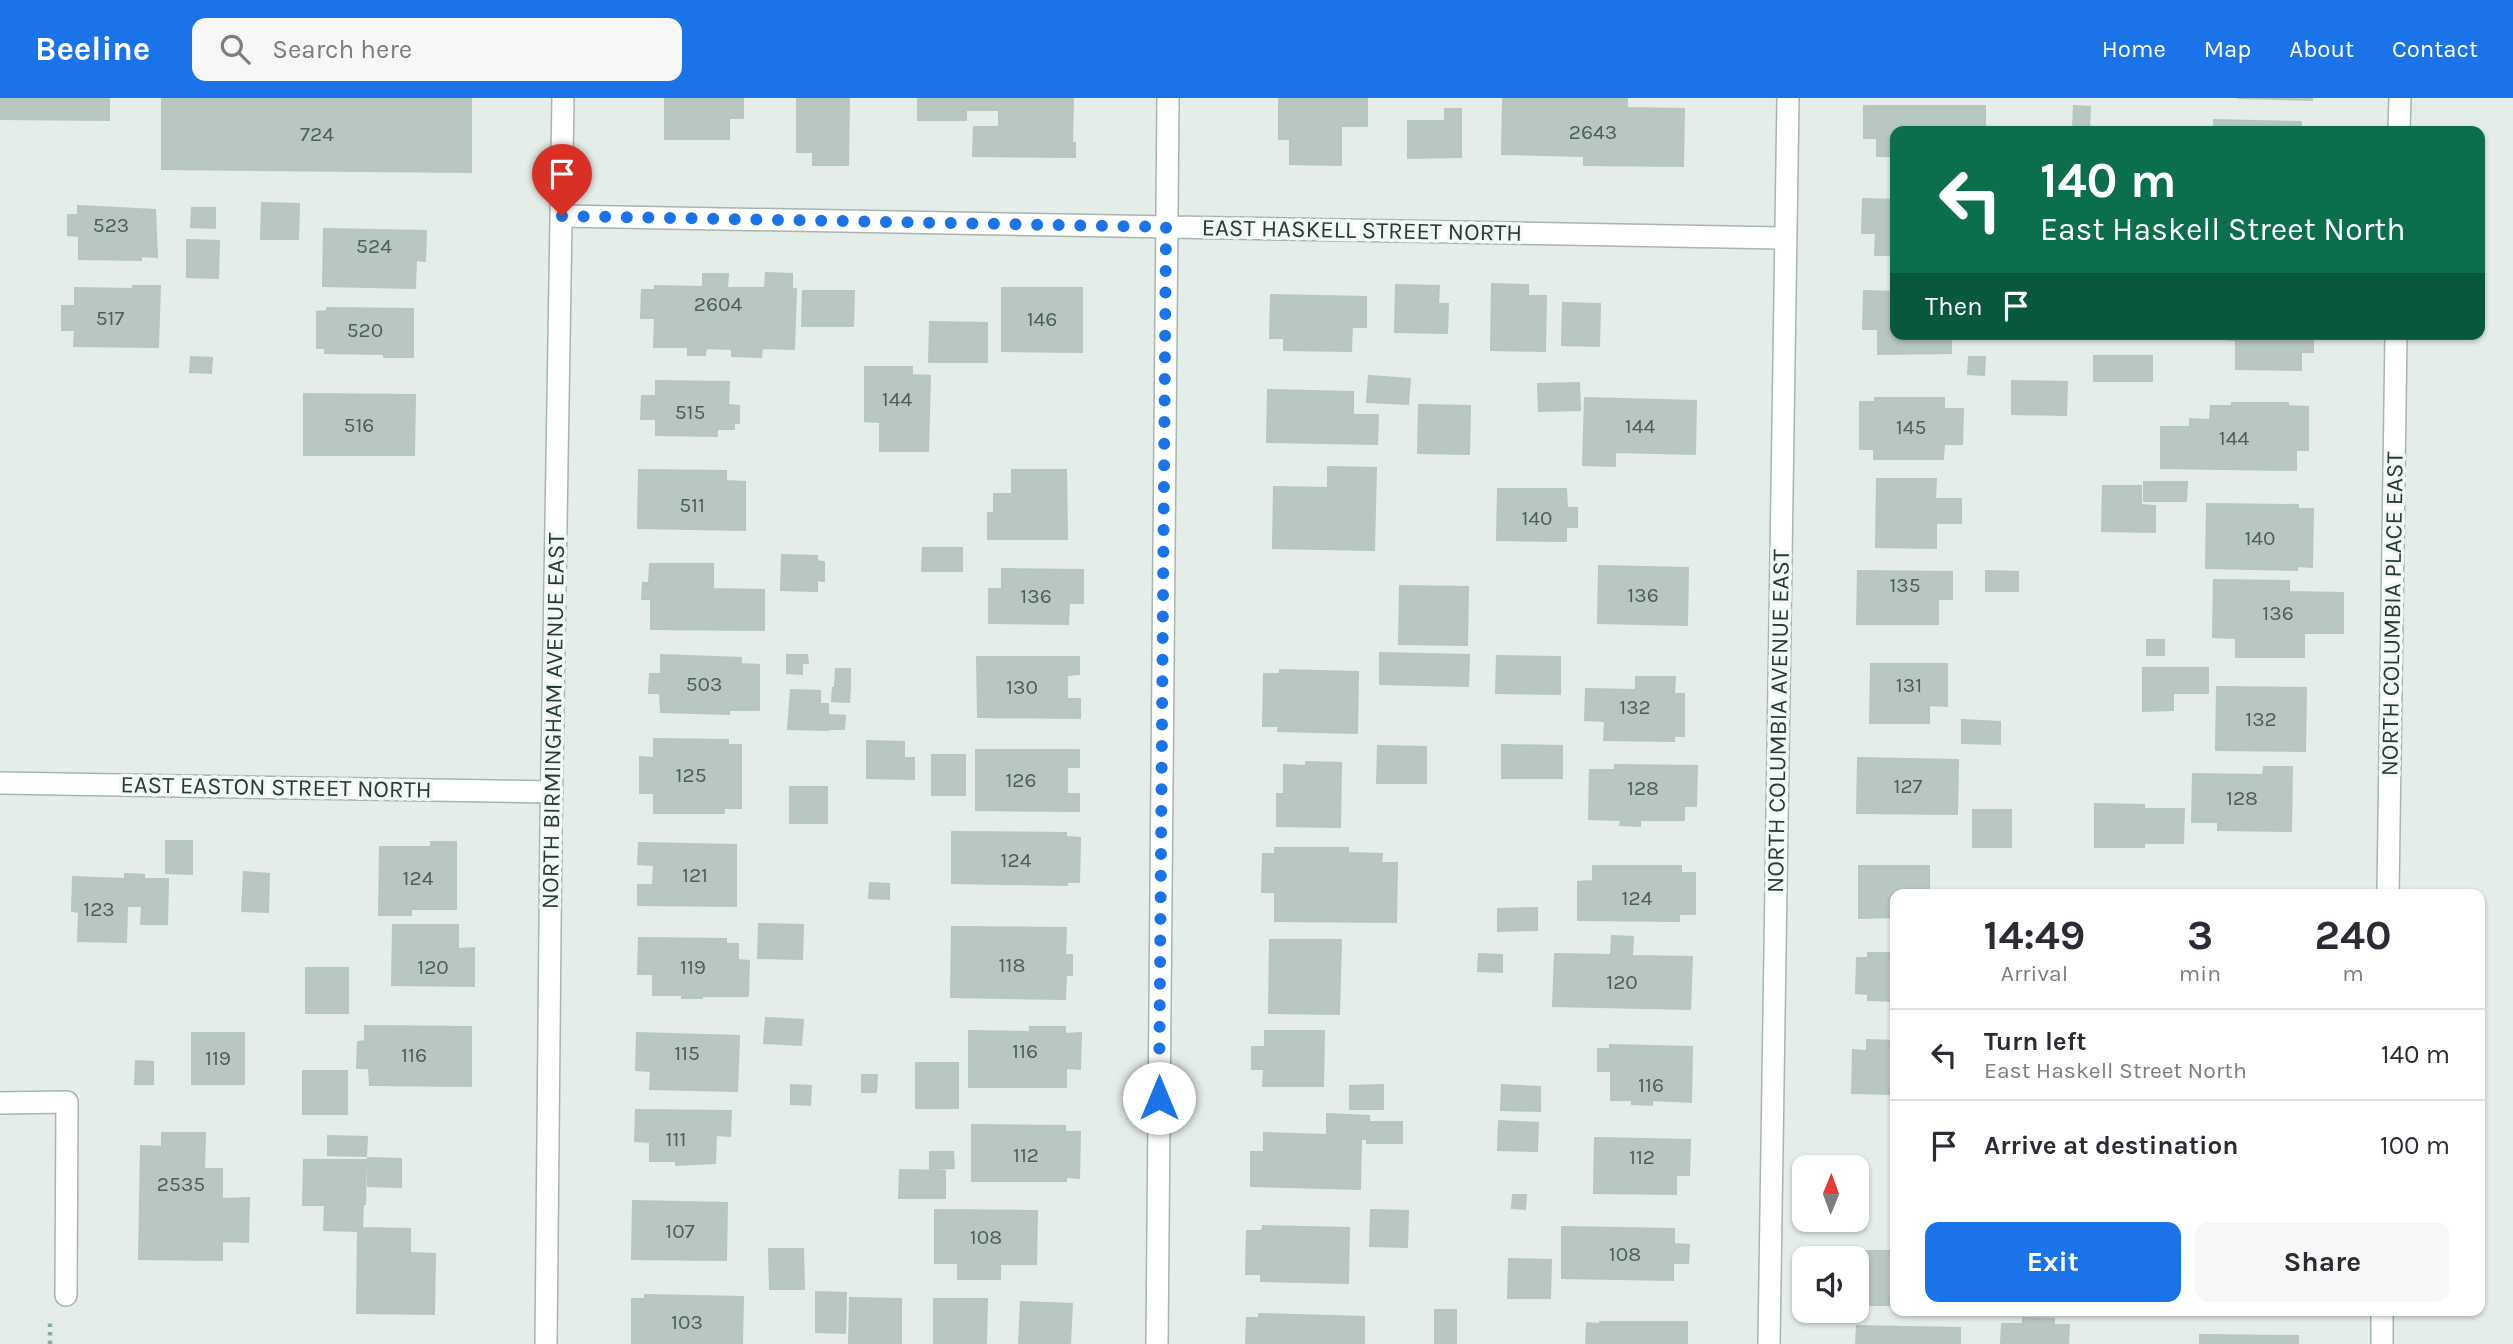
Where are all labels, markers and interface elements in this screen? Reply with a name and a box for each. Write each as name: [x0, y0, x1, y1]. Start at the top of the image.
search box: [192, 18, 682, 81]
text: Beeline: [35, 30, 150, 68]
icon: search: [216, 30, 254, 68]
text: Search here: [272, 34, 412, 65]
text: Home: [2102, 35, 2166, 63]
text: Map: [2204, 35, 2251, 63]
text: About: [2289, 35, 2354, 63]
text: Contact: [2392, 35, 2478, 63]
house number: 2643: [1569, 120, 1617, 144]
house number: 724: [300, 122, 334, 146]
pin: [532, 144, 592, 216]
text: 140 m: [2040, 152, 2177, 209]
icon: left: [1925, 154, 2016, 245]
icon: arrive: [543, 155, 581, 193]
text: East Haskell Street North: [2040, 211, 2406, 248]
house number: 523: [93, 213, 129, 237]
street label: EAST HASKELL STREET NORTH: [1201, 213, 1523, 247]
house number: 524: [356, 234, 392, 258]
icon: arrive: [1997, 287, 2035, 325]
text: Then: [1925, 291, 1983, 322]
house number: 2604: [694, 292, 742, 316]
house number: 517: [96, 306, 124, 330]
house number: 146: [1027, 307, 1057, 331]
house number: 520: [347, 318, 383, 342]
house number: 144: [882, 387, 912, 411]
house number: 515: [675, 400, 705, 424]
house number: 516: [344, 413, 374, 437]
house number: 144: [1625, 414, 1655, 438]
house number: 145: [1896, 415, 1926, 439]
house number: 144: [2219, 426, 2249, 450]
street label: NORTH COLUMBIA PLACE EAST: [2375, 451, 2409, 777]
house number: 511: [679, 493, 705, 517]
house number: 140: [1521, 506, 1553, 530]
house number: 140: [2244, 526, 2276, 550]
street label: NORTH BIRMINGHAM AVENUE EAST: [536, 532, 570, 910]
street label: NORTH COLUMBIA AVENUE EAST: [1761, 549, 1795, 893]
house number: 135: [1889, 573, 1921, 597]
house number: 136: [1627, 583, 1659, 607]
house number: 136: [1020, 584, 1052, 608]
house number: 136: [2262, 601, 2294, 625]
house number: 503: [686, 672, 722, 696]
house number: 131: [1896, 673, 1922, 697]
house number: 130: [1006, 675, 1038, 699]
house number: 132: [1619, 695, 1651, 719]
house number: 132: [2245, 707, 2277, 731]
house number: 125: [676, 763, 706, 787]
house number: 126: [1005, 768, 1037, 792]
street label: EAST EASTON STREET NORTH: [120, 770, 432, 804]
house number: 127: [1894, 774, 1923, 798]
house number: 128: [1627, 776, 1659, 800]
house number: 128: [2226, 786, 2258, 810]
house number: 124: [1001, 848, 1032, 872]
house number: 121: [682, 863, 708, 887]
house number: 124: [403, 866, 434, 890]
house number: 124: [1622, 886, 1653, 910]
house number: 123: [83, 897, 115, 921]
text: 14:49: [1983, 910, 2085, 960]
text: 3: [2187, 910, 2213, 960]
text: 240: [2315, 910, 2392, 960]
house number: 118: [999, 953, 1025, 977]
house number: 120: [417, 955, 449, 979]
house number: 119: [680, 955, 706, 979]
text: Arrival: [2001, 960, 2068, 987]
text: min: [2179, 960, 2221, 987]
text: m: [2342, 960, 2364, 987]
house number: 120: [1606, 970, 1638, 994]
text: Turn left: [1984, 1026, 2086, 1057]
icon: left: [1925, 1036, 1963, 1074]
house number: 116: [1012, 1039, 1038, 1063]
text: 140 m: [2381, 1039, 2450, 1070]
house number: 115: [674, 1041, 700, 1065]
house number: 116: [401, 1043, 427, 1067]
house number: 119: [205, 1046, 231, 1070]
text: East Haskell Street North: [1984, 1057, 2247, 1084]
position arrow: [1122, 1061, 1196, 1135]
house number: 116: [1638, 1073, 1664, 1097]
house number: 111: [666, 1127, 686, 1151]
icon: arrive: [1925, 1127, 1963, 1165]
text: Arrive at destination: [1984, 1130, 2238, 1161]
text: 100 m: [2380, 1130, 2450, 1161]
house number: 112: [1013, 1143, 1039, 1167]
house number: 112: [1629, 1145, 1655, 1169]
north arrow: [1792, 1155, 1869, 1232]
map controls: [1792, 1155, 1869, 1323]
house number: 2535: [157, 1172, 205, 1196]
house number: 107: [665, 1219, 695, 1243]
button: Exit: [1925, 1222, 2181, 1302]
button: Share: [2195, 1222, 2450, 1302]
house number: 108: [970, 1225, 1002, 1249]
house number: 108: [1609, 1242, 1641, 1266]
button: sound: [1792, 1246, 1869, 1323]
house number: 103: [671, 1310, 703, 1334]

